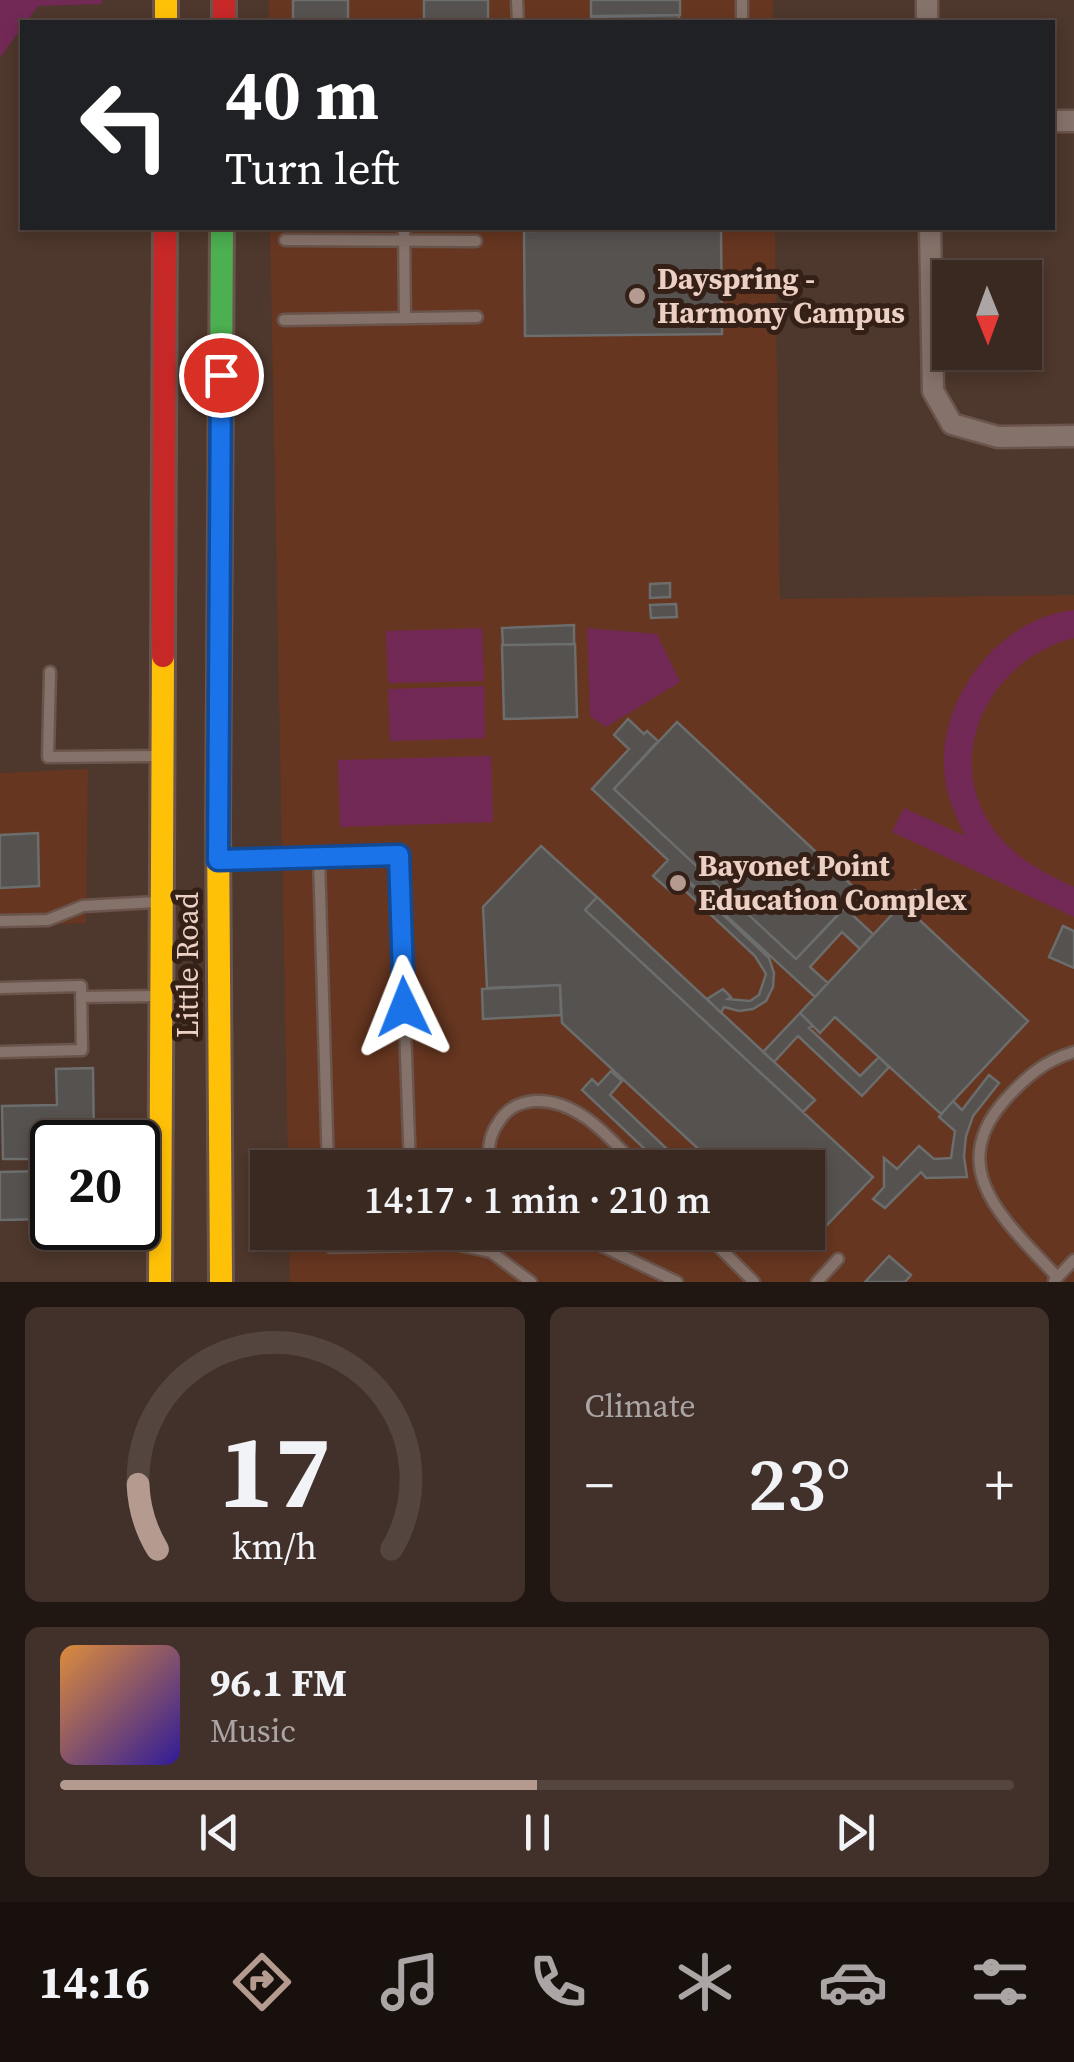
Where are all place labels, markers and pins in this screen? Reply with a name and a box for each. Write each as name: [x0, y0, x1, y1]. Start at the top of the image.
place label: Dayspring - Harmony Campus: [657, 258, 905, 333]
marker: Dayspring - Harmony Campus: [626, 285, 648, 307]
pin: [179, 333, 264, 418]
place label: Bayonet Point Education Complex: [698, 845, 967, 920]
marker: Bayonet Point Education Complex: [667, 872, 689, 894]

